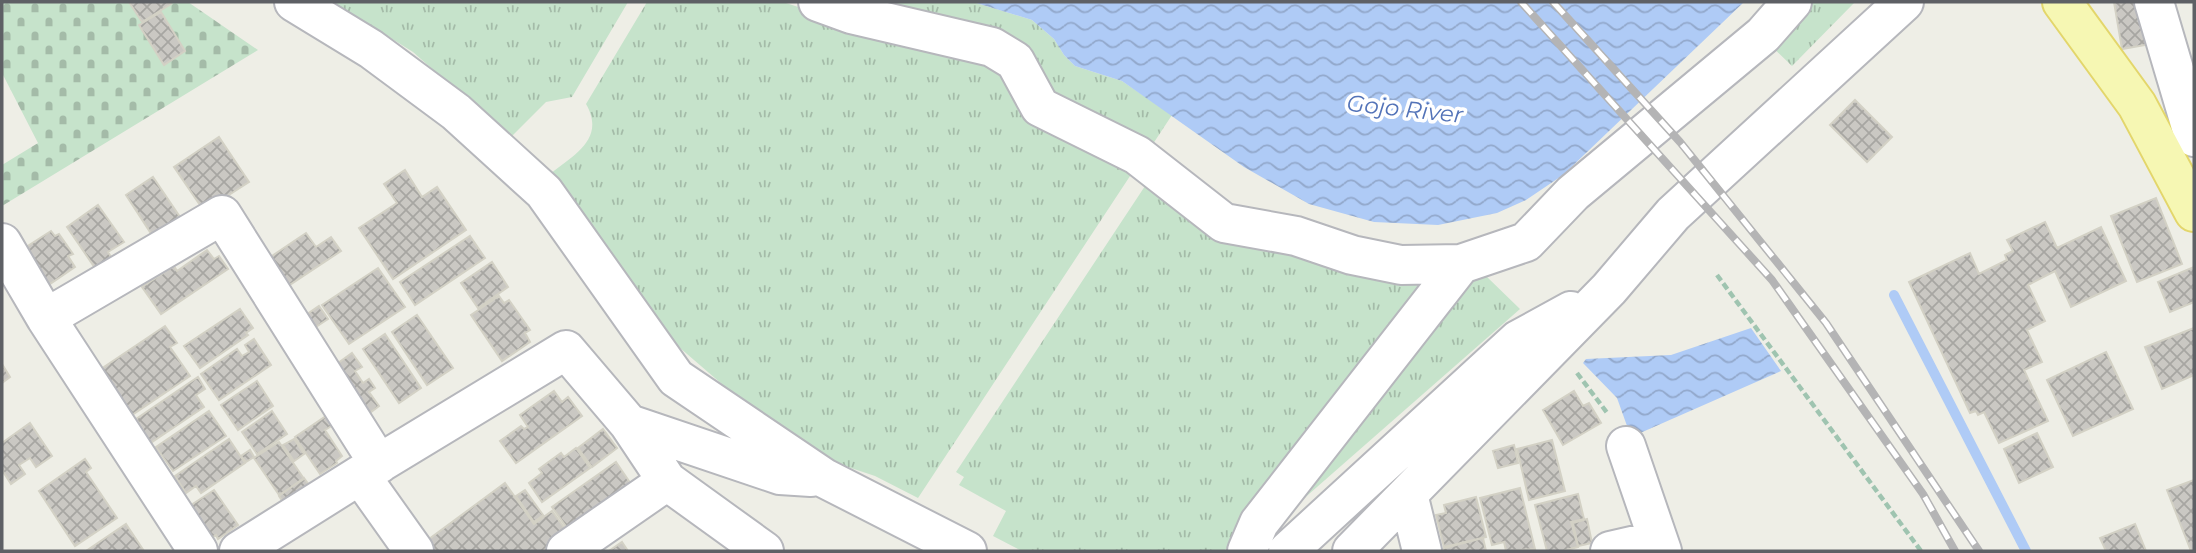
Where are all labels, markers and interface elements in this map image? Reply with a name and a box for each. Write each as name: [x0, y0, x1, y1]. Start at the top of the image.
water label: Gojo River: [1345, 89, 1465, 129]

